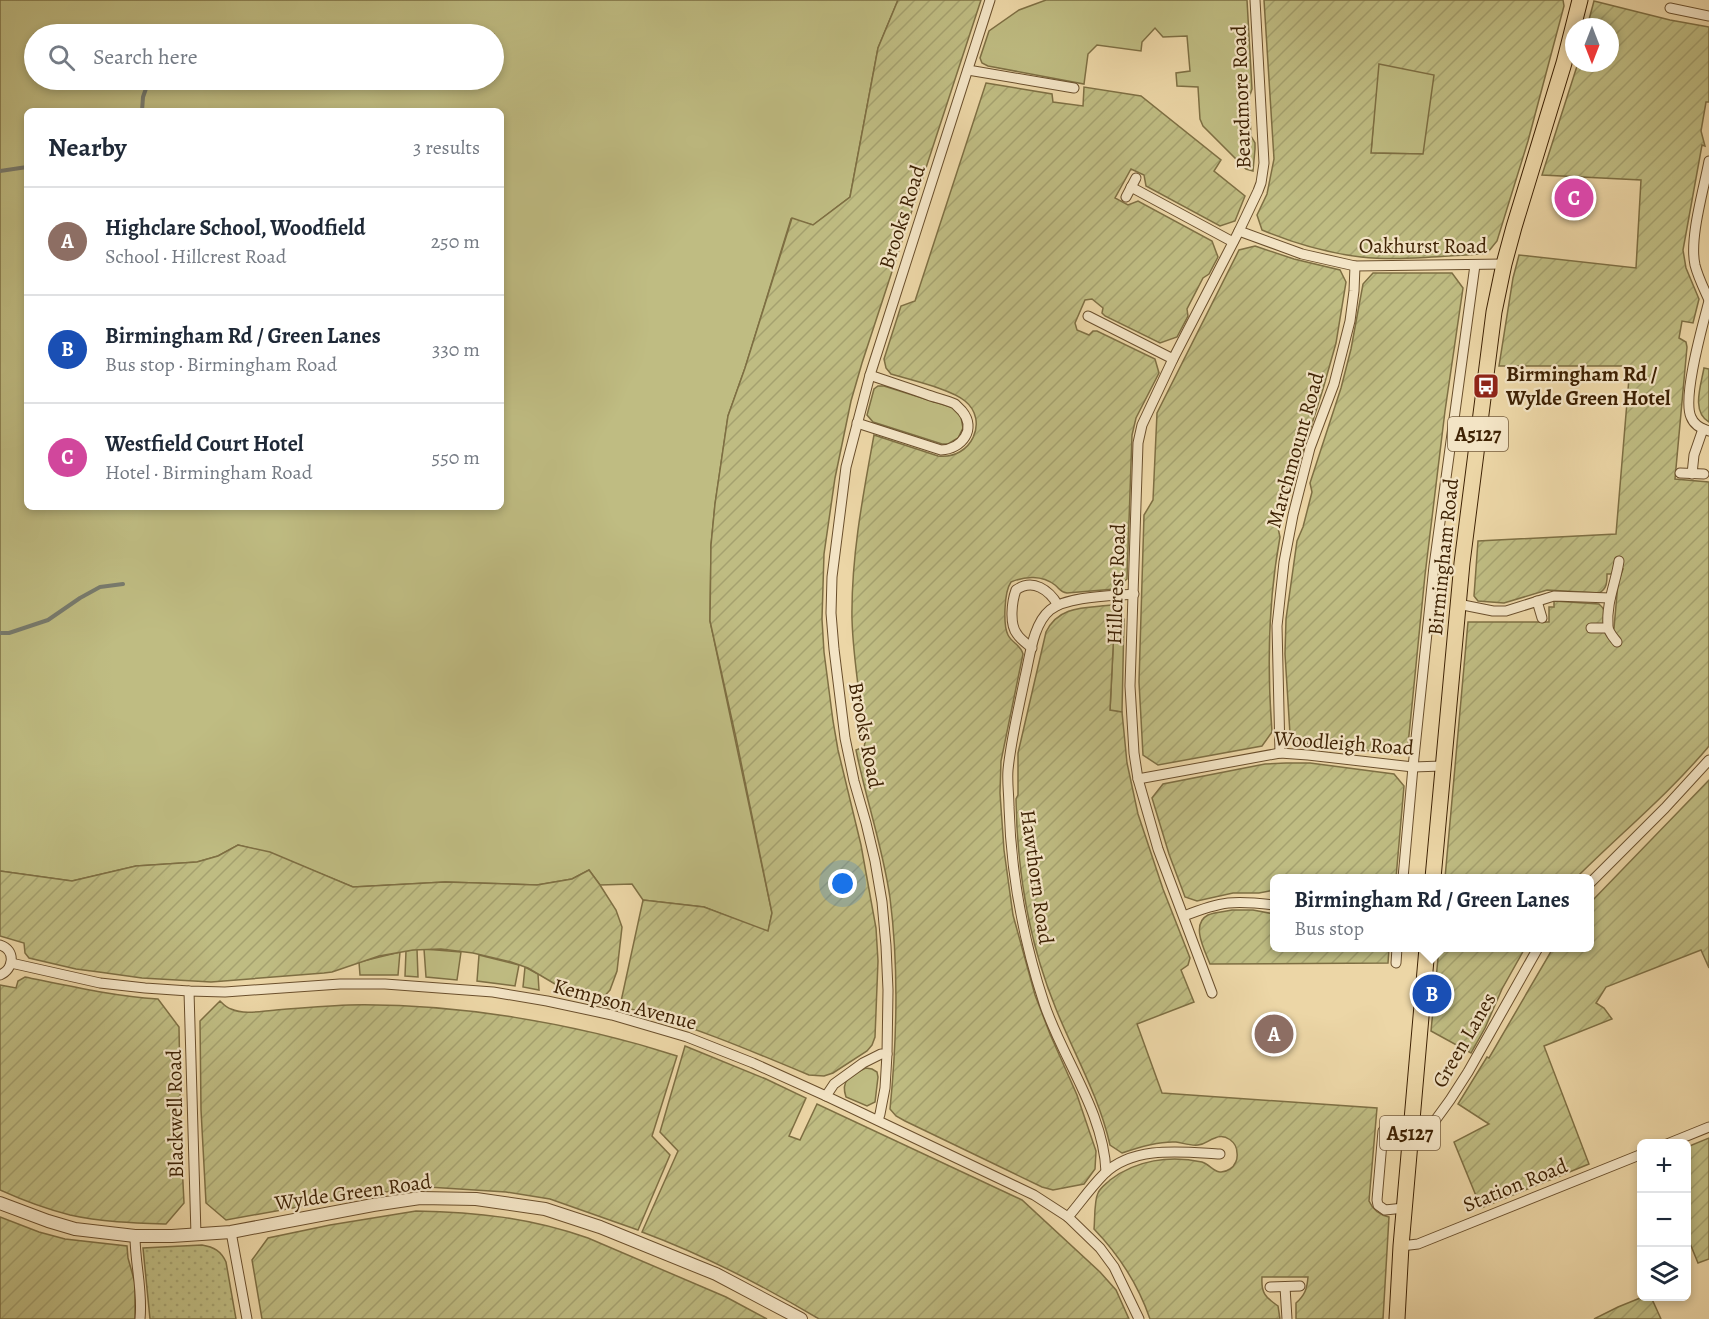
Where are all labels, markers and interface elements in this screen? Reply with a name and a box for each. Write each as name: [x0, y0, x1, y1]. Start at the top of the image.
north arrow: [1565, 18, 1619, 72]
search box: [24, 24, 504, 90]
street label: Beardmore Road: [1224, 24, 1257, 169]
icon: search: [45, 41, 78, 74]
text: Search here: [93, 42, 198, 72]
text: Nearby: [48, 130, 127, 165]
text: 3 results: [413, 134, 480, 161]
street label: Brooks Road: [872, 161, 932, 273]
pin: C: [1554, 176, 1594, 220]
text: Highclare School, Woodfield: [105, 213, 366, 243]
text: A: [61, 228, 74, 255]
text: 250 m: [431, 228, 480, 255]
street label: Oakhurst Road: [1359, 232, 1488, 260]
text: School · Hillcrest Road: [105, 243, 286, 270]
text: Birmingham Rd / Green Lanes: [105, 321, 381, 351]
text: B: [61, 336, 74, 363]
text: 330 m: [432, 336, 480, 363]
text: Bus stop · Birmingham Road: [105, 351, 337, 378]
place label: Birmingham Rd / Wylde Green Hotel: [1505, 360, 1671, 412]
street label: Marchmount Road: [1259, 368, 1331, 531]
bus stop icon: Birmingham Rd / Wylde Green Hotel: [1471, 371, 1501, 401]
road number: A5127: [1448, 417, 1508, 451]
text: Westfield Court Hotel: [105, 429, 304, 459]
text: C: [61, 444, 74, 471]
text: 550 m: [432, 444, 480, 471]
text: Hotel · Birmingham Road: [105, 459, 313, 486]
street label: Birmingham Road: [1421, 476, 1465, 637]
street label: Hillcrest Road: [1100, 522, 1132, 645]
street label: Brooks Road: [842, 679, 890, 791]
street label: Woodleigh Road: [1272, 724, 1416, 762]
street label: Hawthorn Road: [1014, 808, 1060, 947]
your location: [828, 869, 857, 898]
popup: [1270, 874, 1594, 952]
text: Birmingham Rd / Green Lanes: [1294, 885, 1570, 915]
text: Bus stop: [1294, 915, 1364, 942]
street label: Kempson Avenue: [550, 971, 700, 1037]
pin: B: [1412, 972, 1452, 1016]
street label: Green Lanes: [1425, 987, 1503, 1093]
pin: A: [1254, 1012, 1294, 1056]
street label: Blackwell Road: [160, 1049, 190, 1179]
road number: A5127: [1380, 1116, 1440, 1150]
map controls: [1637, 1139, 1691, 1301]
button: +: [1637, 1139, 1691, 1193]
street label: Station Road: [1459, 1151, 1572, 1219]
street label: Wylde Green Road: [272, 1167, 434, 1217]
button: −: [1637, 1193, 1691, 1247]
button: layers: [1637, 1247, 1691, 1301]

